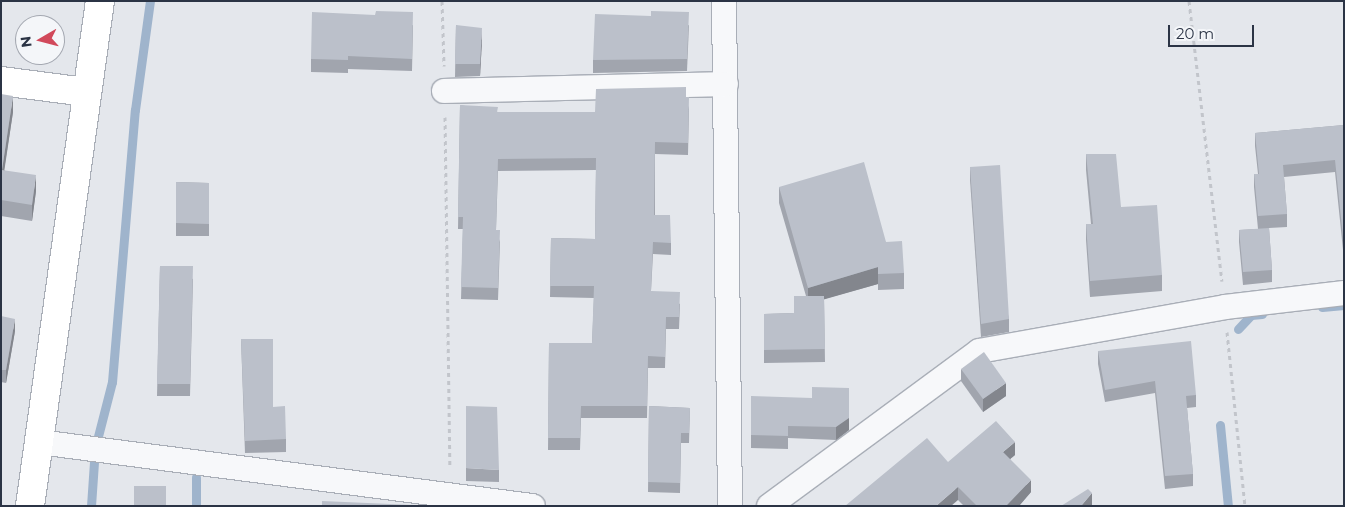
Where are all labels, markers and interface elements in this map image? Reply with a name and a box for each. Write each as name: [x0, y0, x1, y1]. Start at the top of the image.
north arrow: [15, 15, 65, 65]
scale bar: [1170, 15, 1256, 47]
text: 20 m: [1176, 24, 1214, 43]
text: N: [16, 35, 36, 49]

